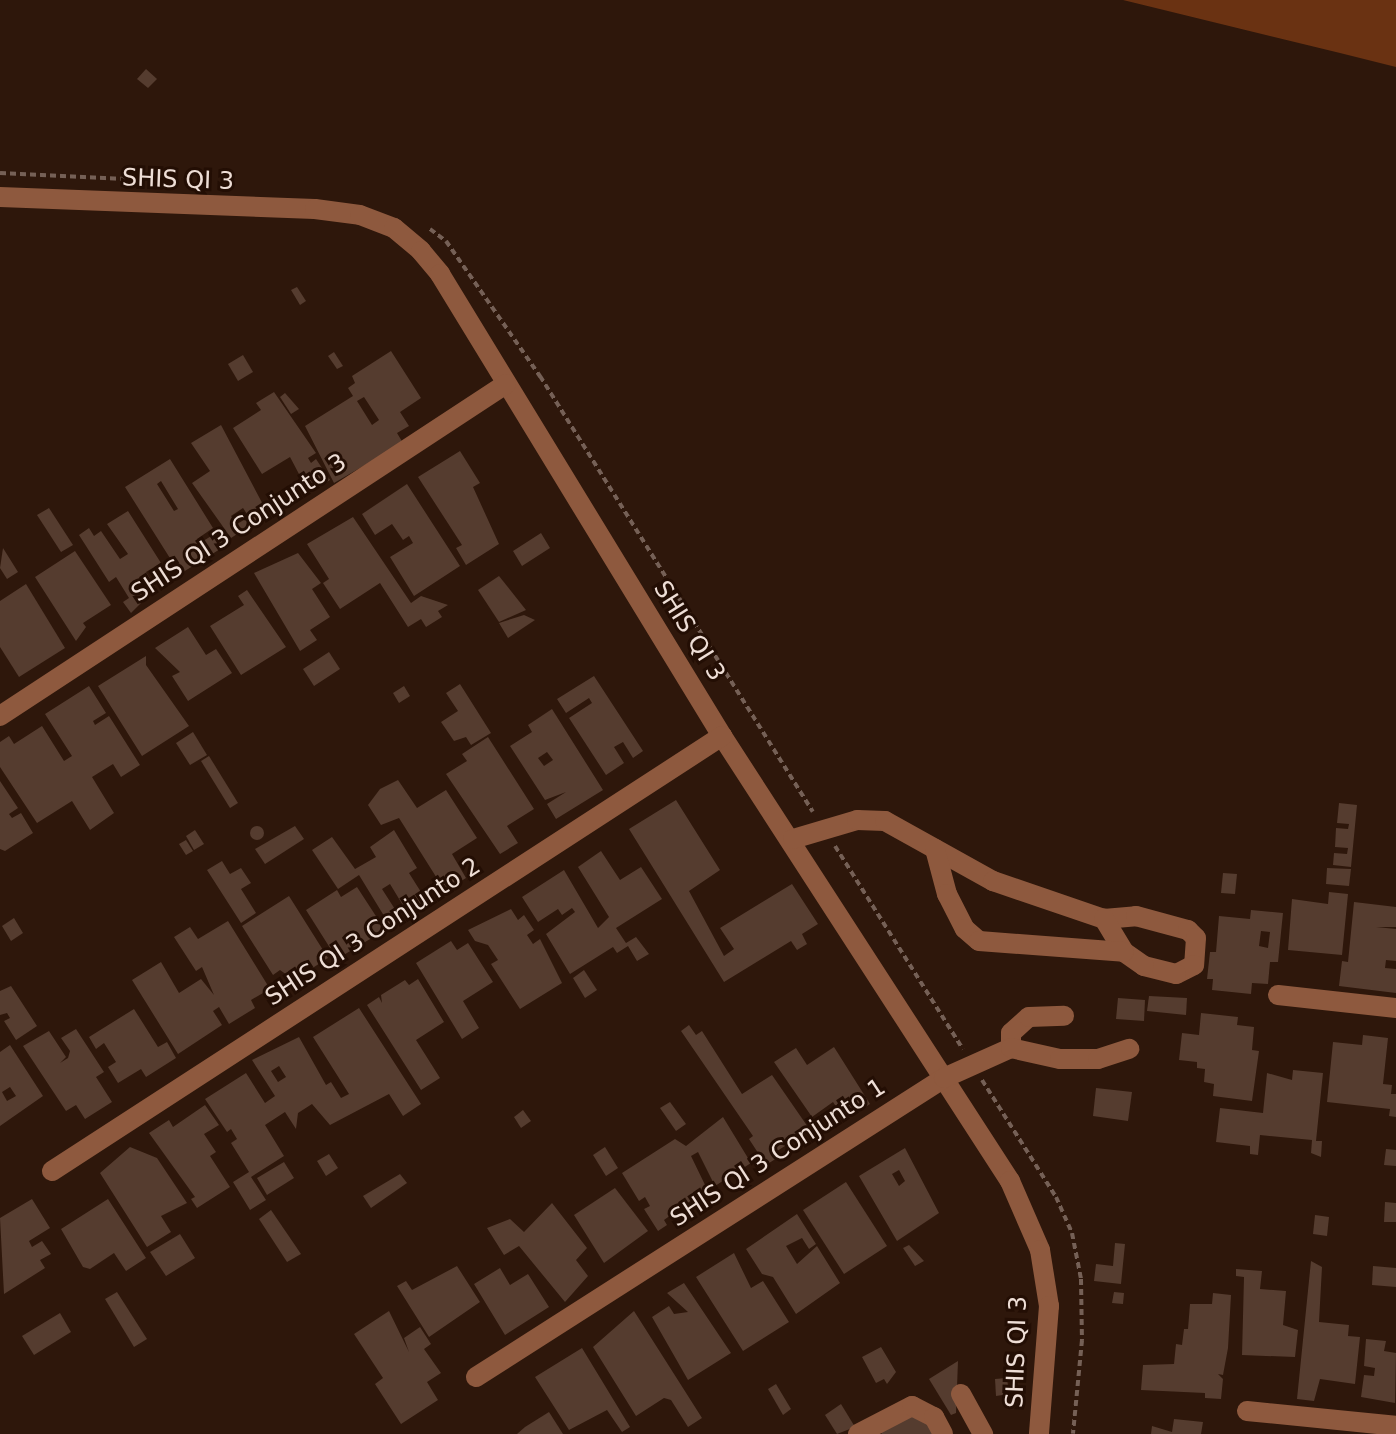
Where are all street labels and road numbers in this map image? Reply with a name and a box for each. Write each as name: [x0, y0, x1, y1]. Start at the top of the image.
street label: SHIS QI 3: [121, 164, 235, 196]
street label: SHIS QI 3 Conjunto 3: [126, 448, 352, 608]
street label: SHIS QI 3: [647, 576, 731, 686]
street label: SHIS QI 3 Conjunto 2: [260, 852, 486, 1012]
street label: SHIS QI 3 Conjunto 1: [665, 1073, 891, 1233]
street label: SHIS QI 3: [1001, 1295, 1033, 1409]

